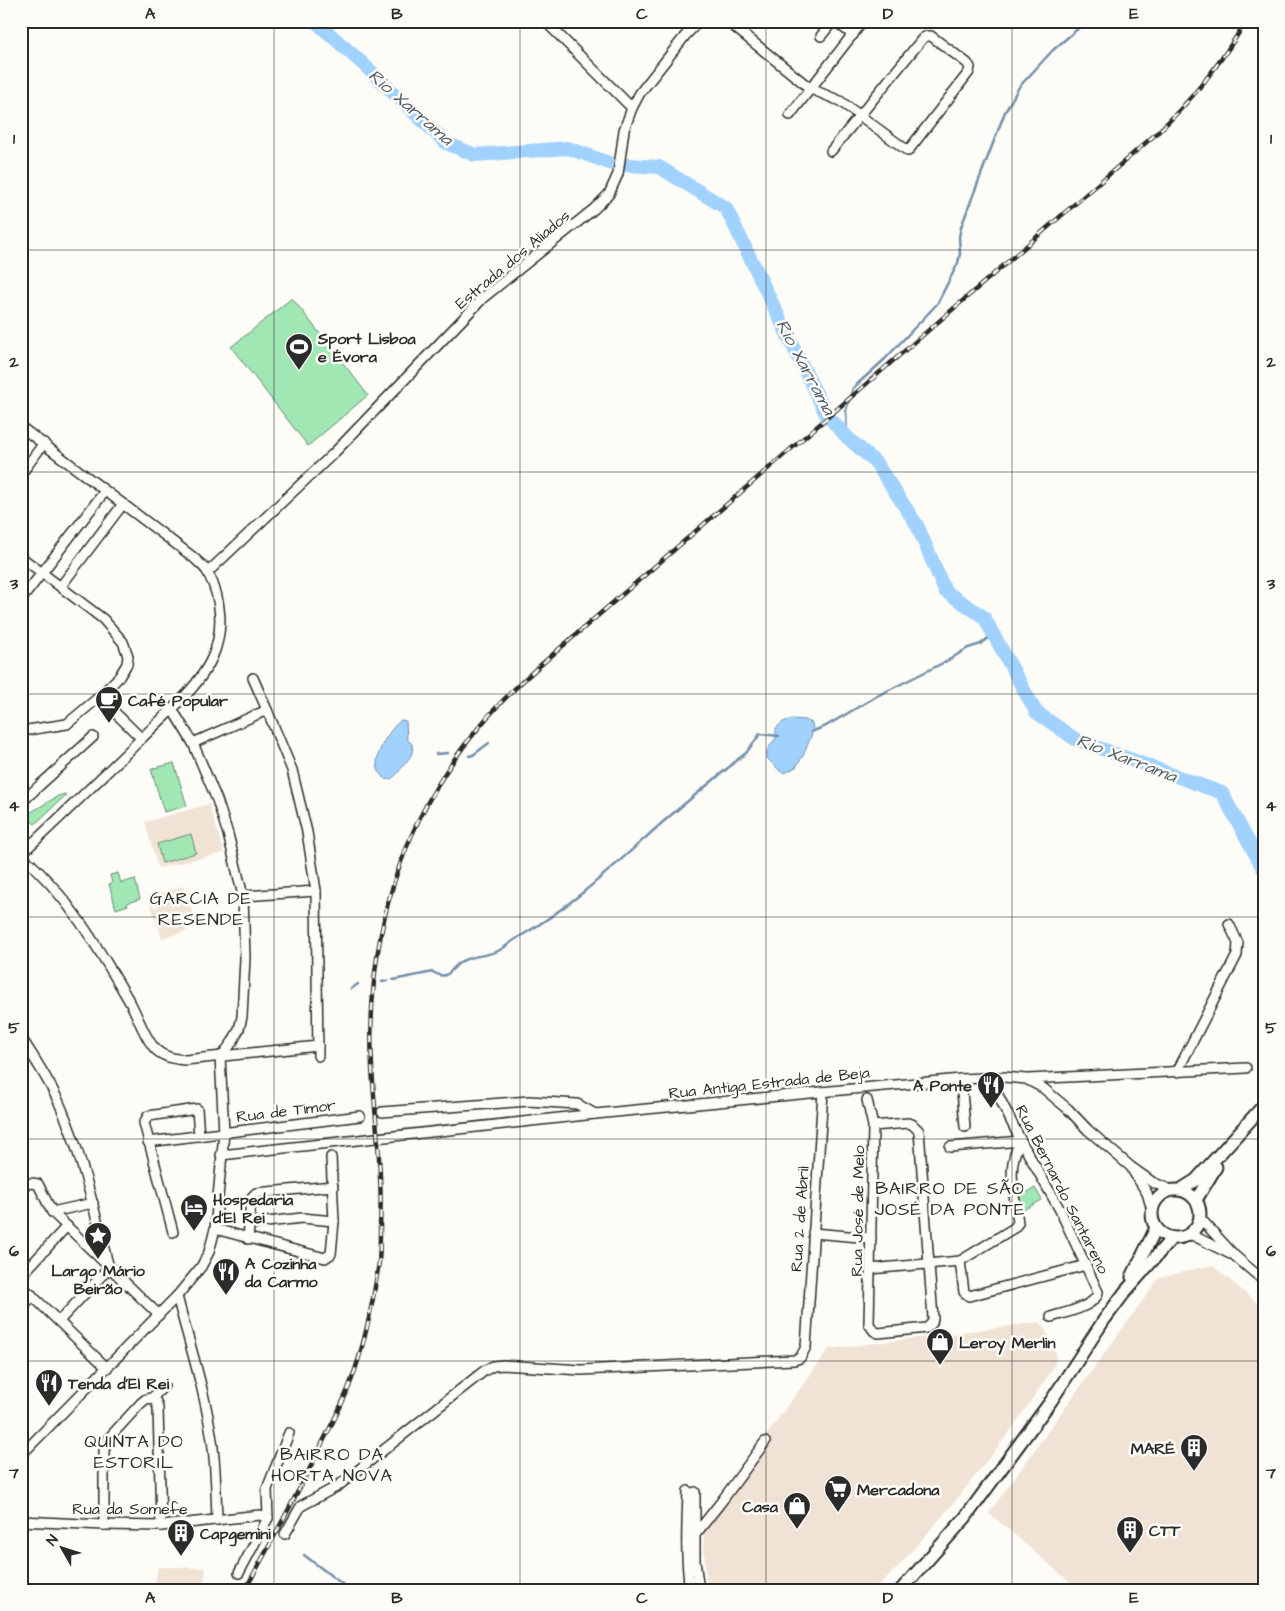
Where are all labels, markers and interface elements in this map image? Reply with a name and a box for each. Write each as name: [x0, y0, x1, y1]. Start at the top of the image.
text: A: [145, 3, 156, 25]
text: B: [391, 3, 403, 25]
text: C: [636, 3, 648, 25]
text: D: [883, 3, 894, 25]
text: E: [1129, 3, 1139, 25]
water label: Rio Xarrama: [363, 63, 459, 152]
text: 1: [13, 128, 16, 150]
text: 1: [1270, 128, 1273, 150]
street label: Estrada dos Aliados: [450, 205, 575, 314]
water label: Rio Xarrama: [770, 315, 842, 420]
place label: Sport Lisboa e Évora: [317, 328, 416, 368]
sports icon: Sport Lisboa e Évora: [284, 332, 314, 371]
text: 2: [8, 351, 19, 373]
text: 2: [1265, 351, 1276, 373]
text: 3: [9, 573, 19, 595]
text: 3: [1266, 573, 1276, 595]
cafe icon: Café Popular: [94, 685, 124, 724]
place label: Café Popular: [128, 690, 228, 712]
water label: Rio Xarrama: [1073, 728, 1181, 789]
text: 4: [9, 795, 20, 817]
text: 4: [1266, 795, 1277, 817]
district label: GARCIA DE RESENDE: [150, 886, 252, 932]
text: 5: [8, 1017, 20, 1039]
text: 5: [1265, 1017, 1277, 1039]
street label: Rua Antiga Estrada de Beja: [668, 1061, 871, 1105]
restaurant icon: A Ponte: [976, 1070, 1006, 1109]
place label: A Ponte: [913, 1075, 972, 1097]
street label: Rua de Timor: [235, 1094, 337, 1128]
street label: Rua Bernardo Santareno: [1010, 1101, 1114, 1278]
street label: Rua José de Melo: [846, 1145, 870, 1277]
street label: Rua 2 de Abril: [785, 1165, 815, 1273]
district label: BAIRRO DE SÃO JOSÉ DA PONTE: [874, 1176, 1026, 1222]
place label: Hospedaria d'El Rei: [212, 1189, 294, 1229]
hotel icon: Hospedaria d'El Rei: [179, 1193, 209, 1232]
place icon: Largo Mário Beirão: [83, 1221, 113, 1260]
text: 6: [9, 1240, 19, 1262]
text: 6: [1266, 1240, 1276, 1262]
place label: A Cozinha da Carmo: [244, 1253, 319, 1293]
restaurant icon: A Cozinha da Carmo: [211, 1257, 241, 1296]
place label: Largo Mário Beirão: [51, 1260, 146, 1300]
shop icon: Leroy Merlin: [925, 1327, 955, 1366]
place label: Leroy Merlin: [959, 1332, 1055, 1355]
restaurant icon: Tenda d'El Rei: [34, 1368, 64, 1407]
place label: Tenda d'El Rei: [67, 1373, 170, 1395]
district label: QUINTA DO ESTORIL: [84, 1429, 184, 1475]
building icon: MARÉ: [1179, 1433, 1209, 1472]
place label: MARÉ: [1131, 1438, 1176, 1460]
district label: BAIRRO DA HORTA NOVA: [271, 1442, 393, 1488]
text: 7: [8, 1462, 19, 1484]
text: 7: [1265, 1462, 1276, 1484]
supermarket icon: Mercadona: [823, 1474, 853, 1513]
place label: Mercadona: [857, 1479, 940, 1501]
shop icon: Casa: [782, 1491, 812, 1530]
place label: Casa: [742, 1496, 779, 1518]
street label: Rua da Somefe: [72, 1498, 188, 1520]
building icon: CTT: [1115, 1515, 1145, 1554]
building icon: Capgemini: [166, 1518, 196, 1557]
place label: CTT: [1149, 1520, 1181, 1542]
place label: Capgemini: [200, 1523, 271, 1547]
north arrow: [38, 1524, 88, 1574]
text: N: [42, 1531, 63, 1550]
text: A: [145, 1587, 156, 1609]
text: B: [391, 1587, 403, 1609]
text: C: [636, 1587, 648, 1609]
text: D: [883, 1587, 894, 1609]
text: E: [1129, 1587, 1139, 1609]

